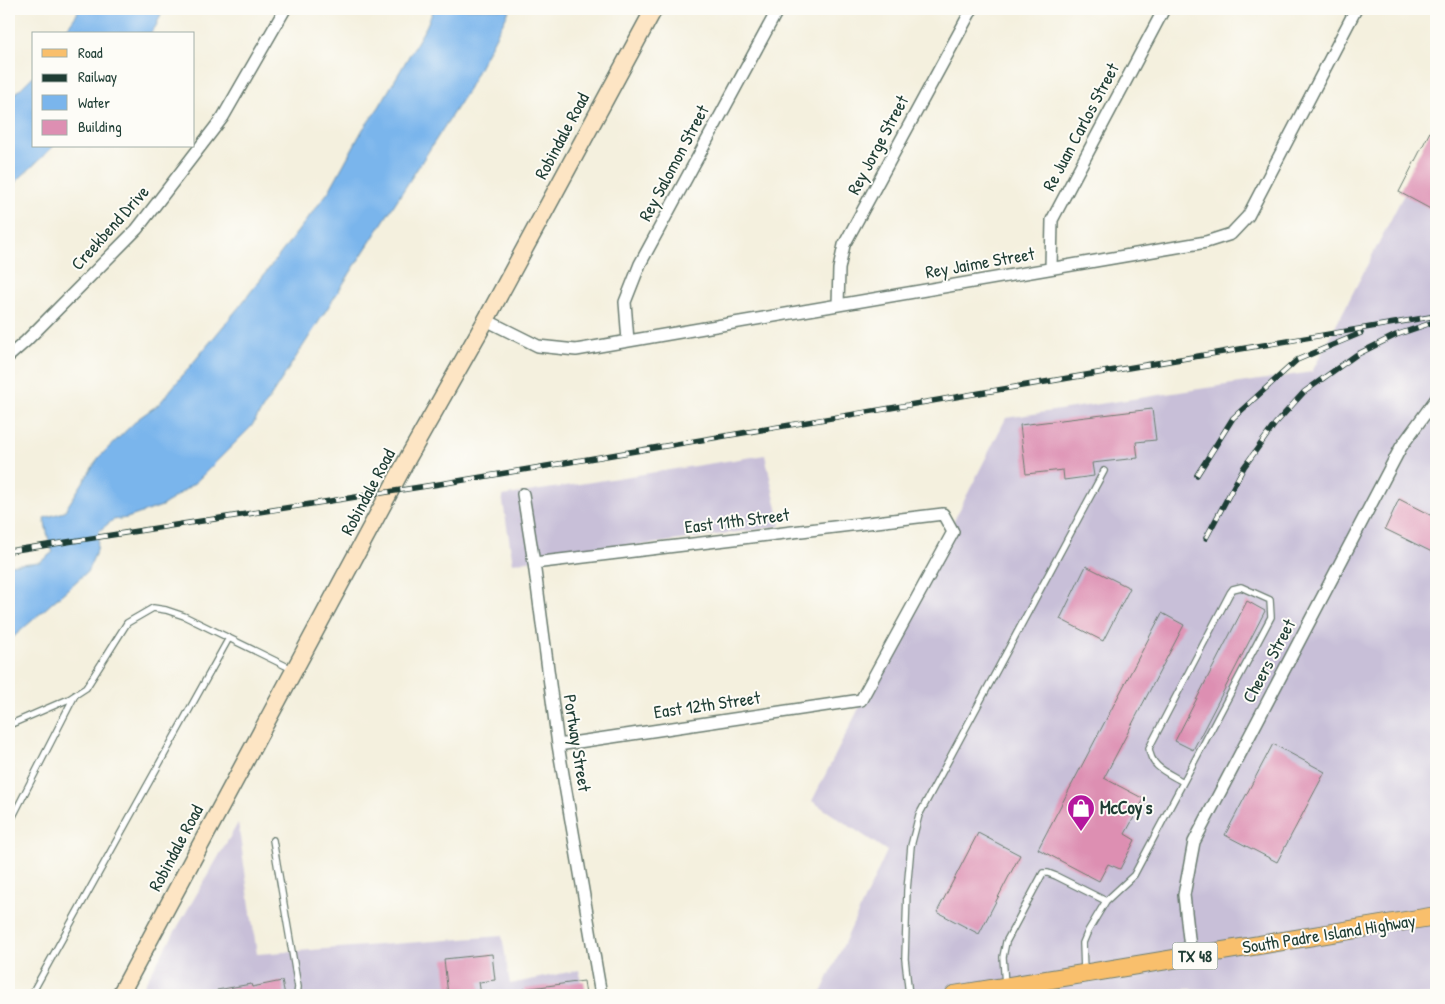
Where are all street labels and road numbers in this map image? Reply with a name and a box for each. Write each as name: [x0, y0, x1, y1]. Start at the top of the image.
street label: Re Juan Carlos Street: [1036, 58, 1125, 195]
street label: Robindale Road: [528, 88, 595, 183]
street label: Rey Jorge Street: [841, 90, 915, 199]
street label: Rey Salomon Street: [632, 100, 715, 225]
street label: Creekbend Drive: [65, 180, 154, 276]
street label: Rey Jaime Street: [923, 240, 1037, 284]
street label: Robindale Road: [334, 444, 401, 539]
street label: East 11th Street: [683, 502, 791, 539]
street label: Cheers Street: [1236, 614, 1301, 707]
street label: East 12th Street: [652, 685, 762, 724]
street label: Portway Street: [557, 693, 598, 794]
street label: Robindale Road: [142, 800, 209, 895]
street label: South Padre Island Highway: [1241, 907, 1418, 960]
road number: TX 48: [1172, 942, 1218, 969]

